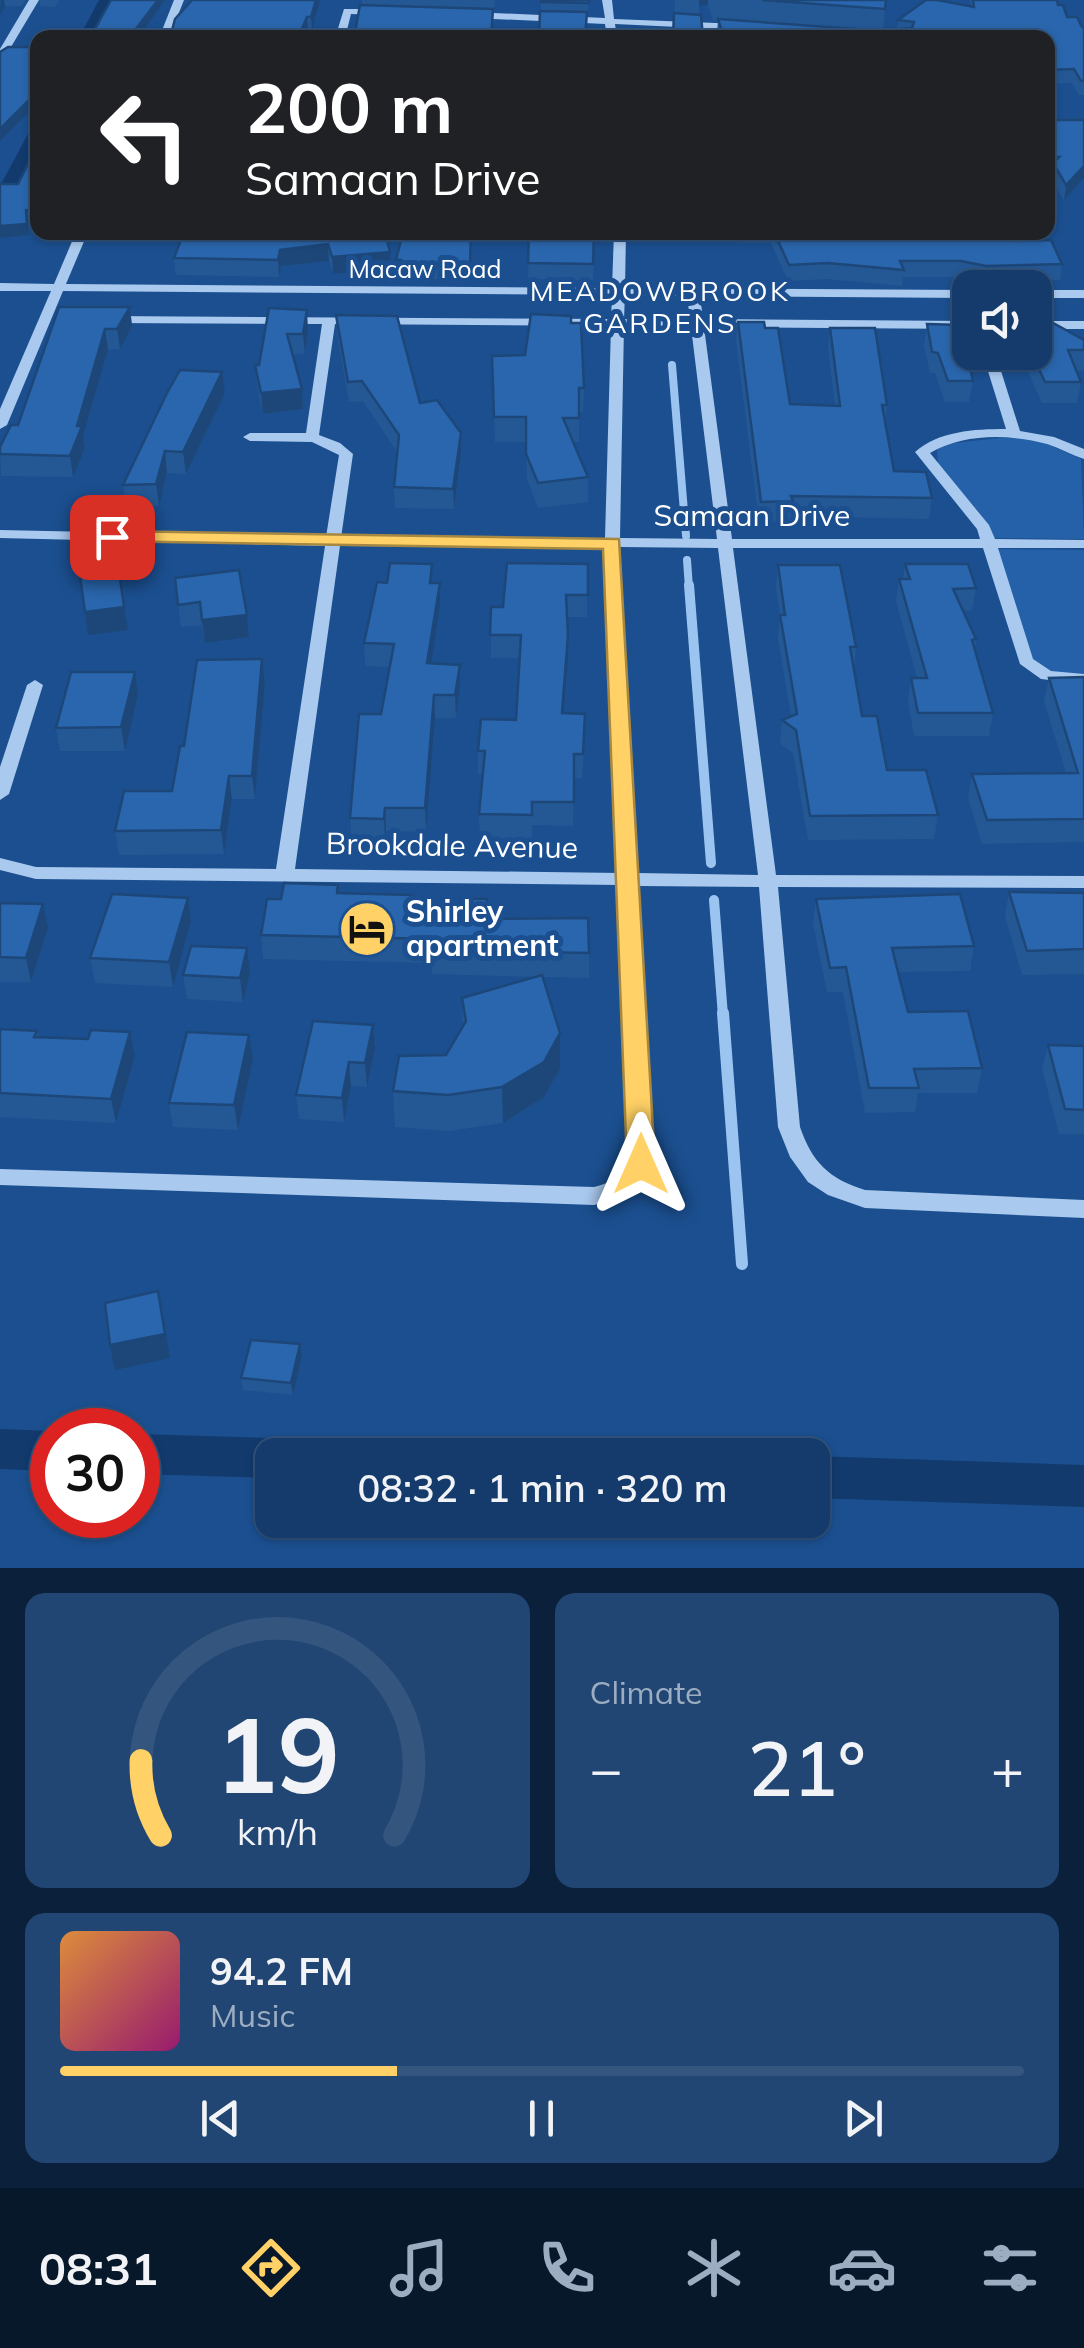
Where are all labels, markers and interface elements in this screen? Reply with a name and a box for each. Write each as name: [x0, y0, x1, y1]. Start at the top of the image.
text: 200 m: [245, 63, 453, 151]
icon: left: [80, 70, 210, 200]
text: Samaan Drive: [245, 150, 540, 206]
street label: Macaw Road: [348, 253, 502, 284]
map controls: [952, 270, 1052, 370]
button: sound: [952, 270, 1052, 370]
district label: MEADOWBROOK GARDENS: [530, 273, 790, 340]
pin: [70, 495, 155, 580]
street label: Samaan Drive: [654, 496, 850, 534]
icon: arrive: [85, 510, 140, 565]
street label: Brookdale Avenue: [326, 824, 578, 866]
place label: Shirley apartment: [406, 892, 559, 964]
hotel icon: Shirley apartment: [337, 899, 397, 959]
position arrow: [589, 1112, 693, 1216]
speed limit sign: 30: [30, 1408, 160, 1538]
text: 08:32 · 1 min · 320 m: [357, 1464, 728, 1512]
text: Climate: [590, 1672, 702, 1712]
text: 19: [215, 1688, 340, 1819]
text: 21°: [748, 1721, 866, 1815]
text: −: [590, 1734, 623, 1803]
text: +: [991, 1734, 1024, 1803]
text: km/h: [237, 1809, 318, 1854]
text: 94.2 FM: [210, 1947, 353, 1995]
text: Music: [210, 1995, 295, 2035]
icon: previous: [193, 2091, 248, 2146]
icon: pause: [514, 2091, 569, 2146]
icon: next: [836, 2091, 891, 2146]
icon: directions: [236, 2233, 306, 2303]
icon: music: [384, 2233, 454, 2303]
icon: phone: [532, 2233, 602, 2303]
icon: climate: [679, 2233, 749, 2303]
icon: car: [827, 2233, 897, 2303]
icon: filters: [975, 2233, 1045, 2303]
text: 08:31: [39, 2240, 158, 2296]

